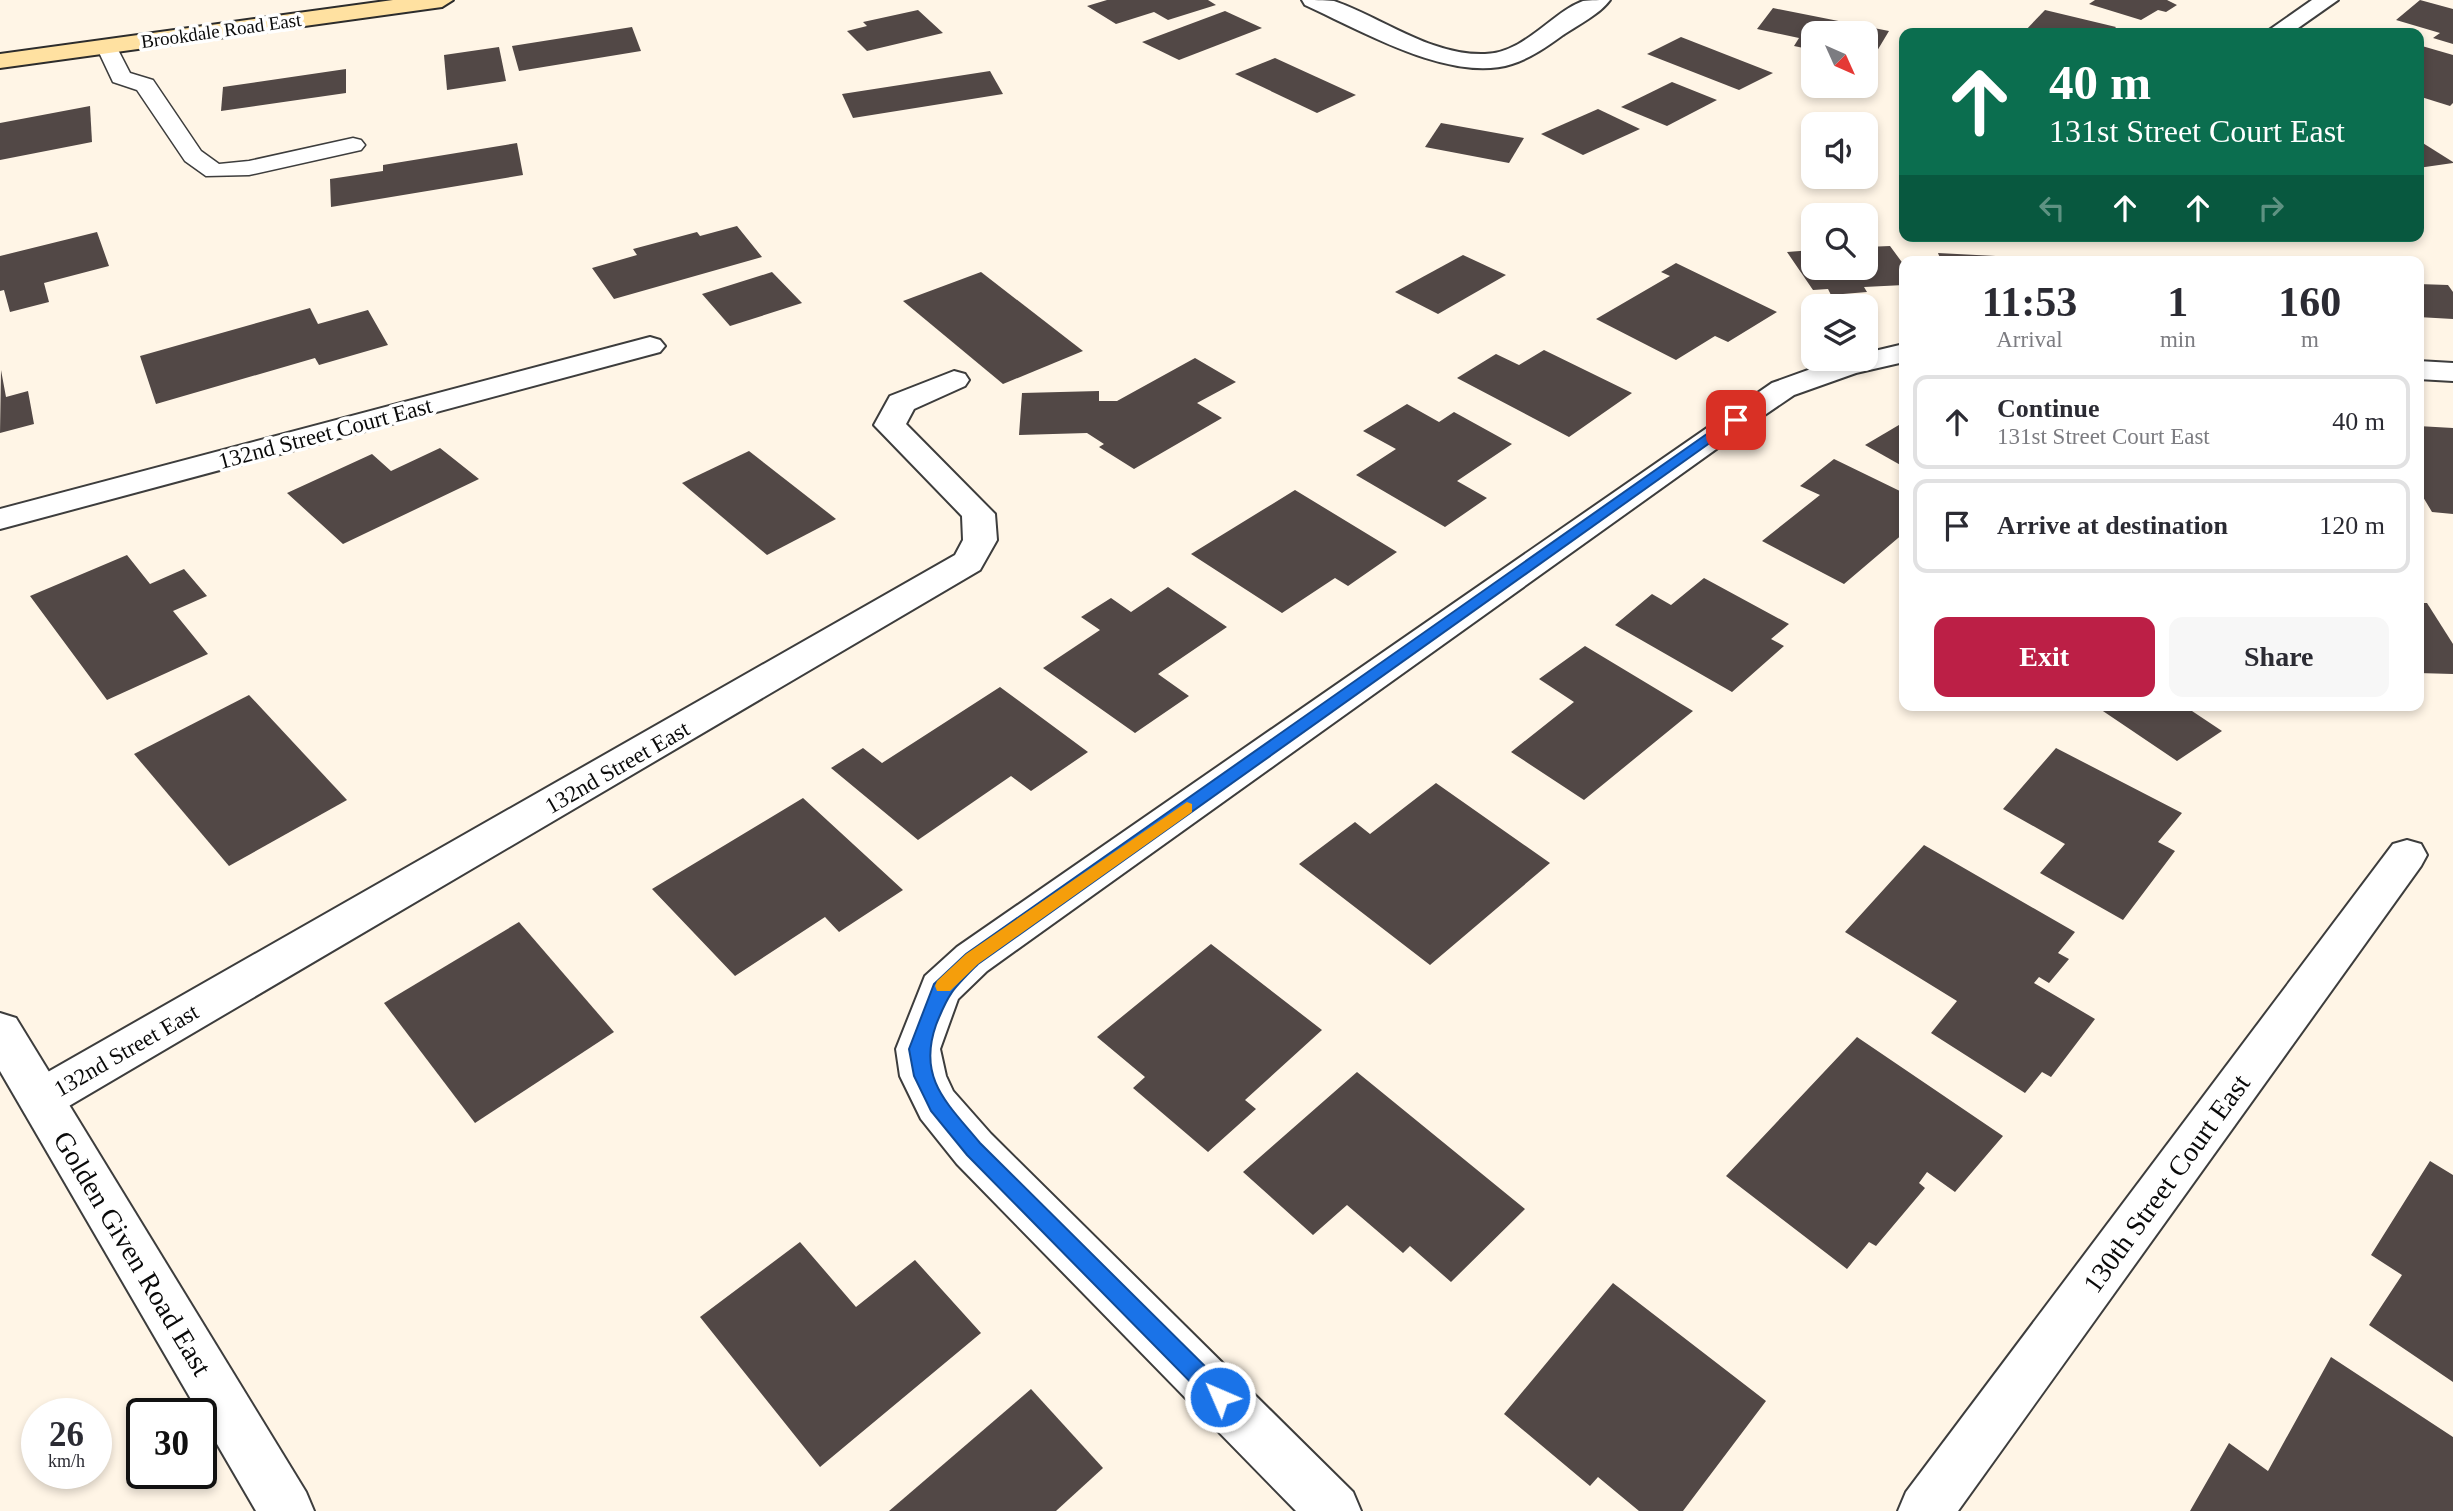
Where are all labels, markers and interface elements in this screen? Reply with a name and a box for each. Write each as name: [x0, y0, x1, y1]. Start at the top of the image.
street label: Brookdale Road East: [140, 9, 303, 52]
north arrow: [1801, 21, 1878, 98]
map controls: [1801, 21, 1878, 371]
text: 40 m: [2049, 55, 2151, 110]
icon: ahead: [1934, 56, 2025, 147]
button: sound: [1801, 112, 1878, 189]
text: 131st Street Court East: [2049, 113, 2345, 149]
icon: left: [2033, 189, 2071, 227]
icon: ahead: [2106, 189, 2144, 227]
icon: ahead: [2179, 189, 2217, 227]
icon: right: [2252, 189, 2290, 227]
button: search: [1801, 203, 1878, 280]
text: 11:53: [1982, 279, 2077, 325]
text: 1: [2167, 279, 2188, 325]
text: 160: [2278, 279, 2341, 325]
button: layers: [1801, 294, 1878, 371]
text: Arrival: [1996, 327, 2063, 352]
text: min: [2160, 327, 2196, 352]
text: m: [2301, 327, 2319, 352]
pin: [1706, 390, 1766, 450]
street label: 132nd Street Court East: [215, 393, 435, 474]
text: Continue: [1997, 394, 2100, 423]
icon: arrive: [1717, 401, 1755, 439]
icon: ahead: [1938, 403, 1976, 441]
text: 40 m: [2332, 407, 2385, 436]
text: 131st Street Court East: [1997, 424, 2210, 449]
icon: arrive: [1938, 507, 1976, 545]
text: Arrive at destination: [1997, 511, 2228, 540]
text: 120 m: [2319, 511, 2385, 540]
button: Exit: [1934, 617, 2155, 697]
button: Share: [2169, 617, 2389, 697]
street label: 132nd Street East: [541, 716, 694, 819]
street label: 132nd Street East: [50, 999, 203, 1102]
street label: 130th Street Court East: [2077, 1068, 2256, 1298]
street label: Golden Given Road East: [47, 1126, 218, 1381]
position arrow: [1183, 1360, 1257, 1434]
speed limit sign: 30: [126, 1398, 217, 1489]
text: 26: [49, 1415, 84, 1454]
text: km/h: [48, 1451, 85, 1471]

